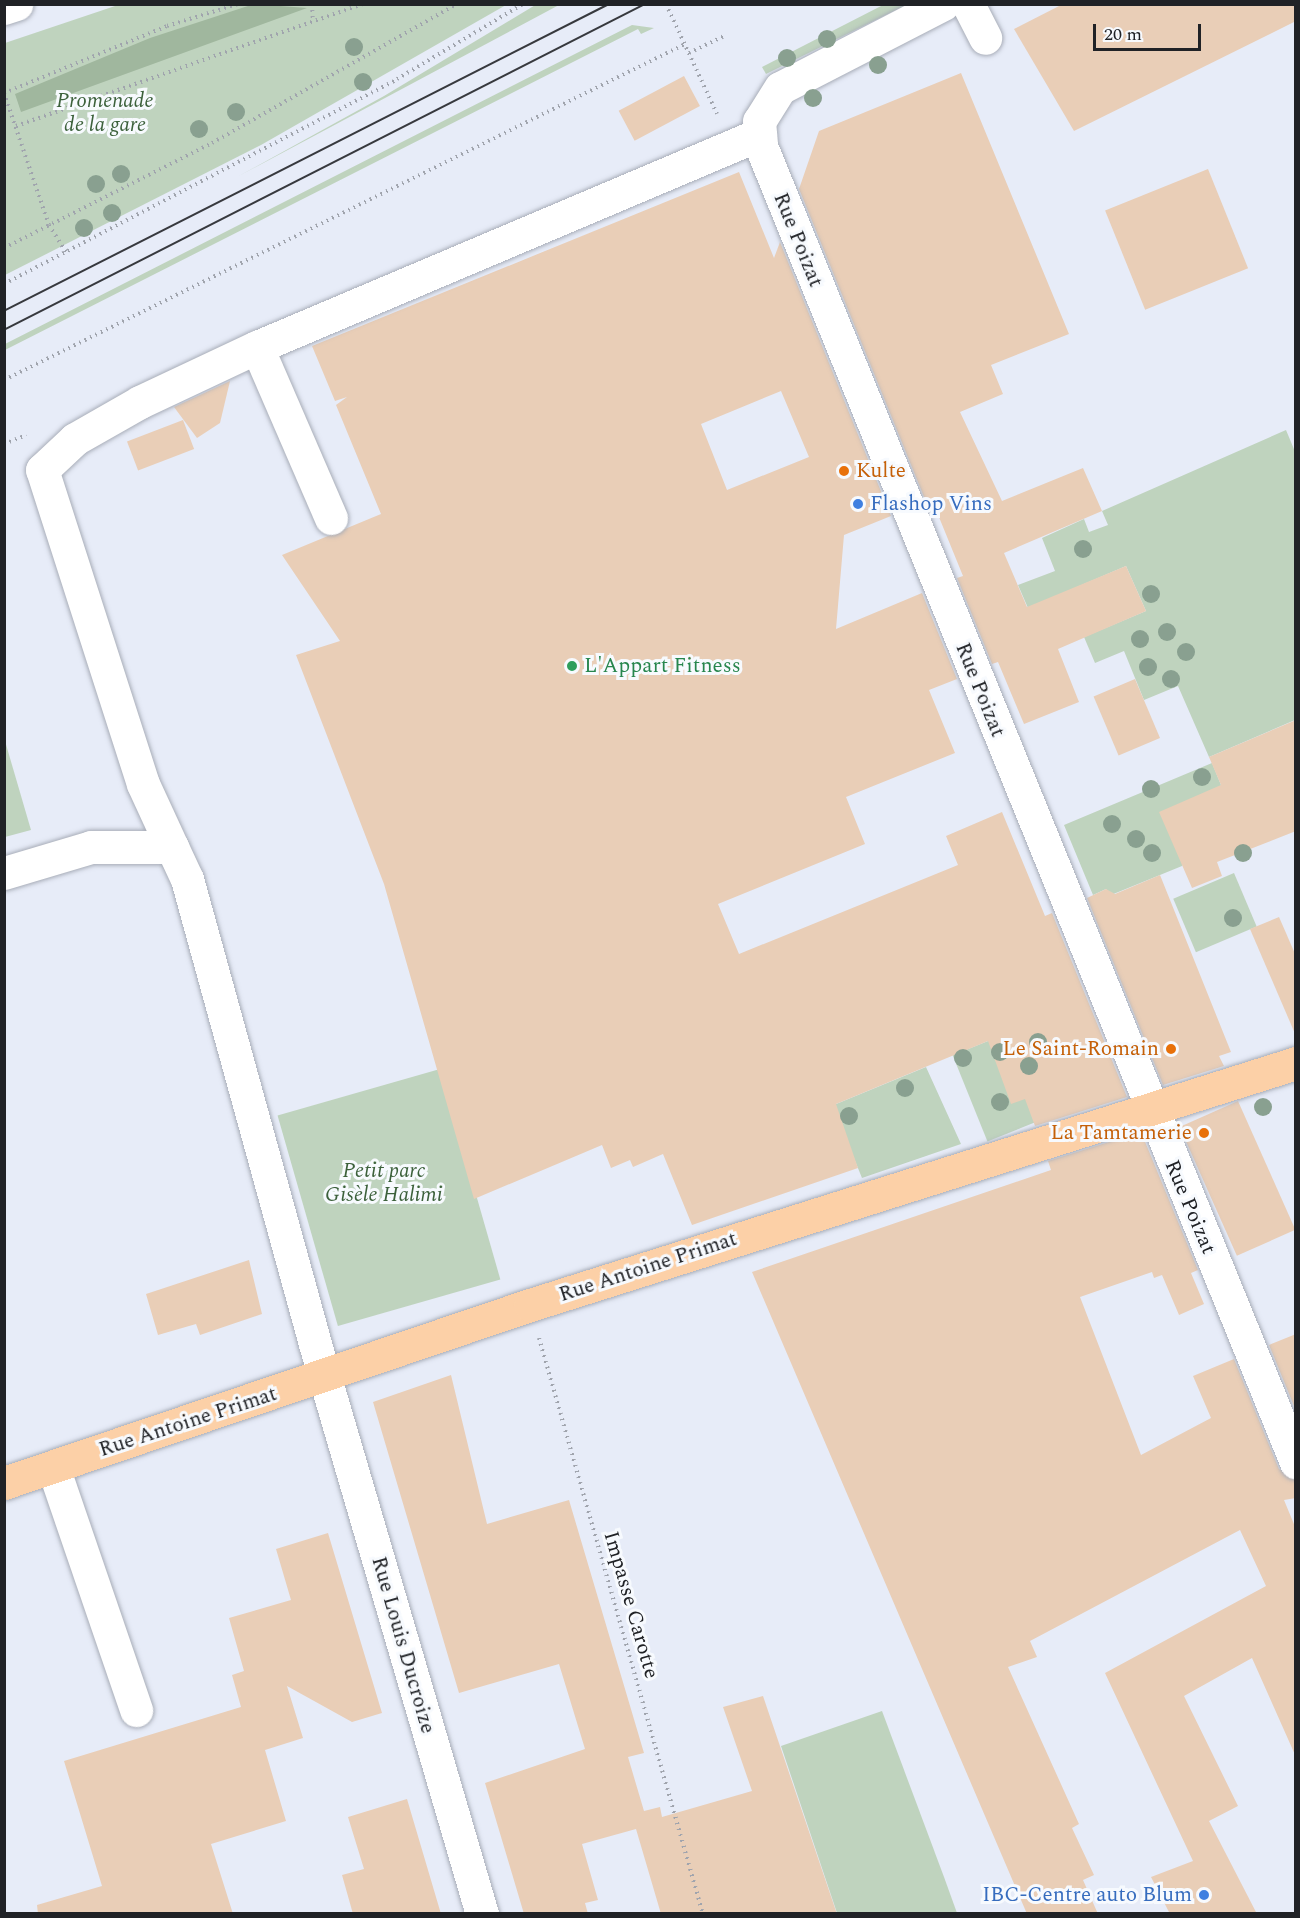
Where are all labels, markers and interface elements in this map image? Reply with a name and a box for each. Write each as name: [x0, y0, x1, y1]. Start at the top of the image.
scale bar: [1096, 12, 1204, 50]
text: 20 m: [1104, 21, 1142, 48]
park label: Promenade de la gare: [56, 88, 154, 138]
street label: Rue Poizat: [768, 189, 828, 291]
place label: Kulte: [856, 458, 906, 484]
marker: Kulte: [837, 464, 851, 478]
place label: Flashop Vins: [870, 491, 992, 517]
marker: Flashop Vins: [851, 497, 865, 511]
street label: Rue Poizat: [950, 639, 1010, 741]
place label: L'Appart Fitness: [584, 653, 741, 679]
marker: L'Appart Fitness: [565, 659, 579, 673]
place label: Le Saint-Romain: [1003, 1036, 1159, 1062]
marker: Le Saint-Romain: [1164, 1042, 1178, 1056]
place label: La Tamtamerie: [1051, 1120, 1192, 1146]
marker: La Tamtamerie: [1197, 1126, 1211, 1140]
street label: Rue Poizat: [1159, 1156, 1221, 1258]
park label: Petit parc Gisèle Halimi: [325, 1158, 443, 1208]
street label: Rue Antoine Primat: [556, 1226, 740, 1308]
street label: Rue Antoine Primat: [96, 1381, 280, 1463]
street label: Impasse Carotte: [598, 1528, 664, 1682]
street label: Rue Louis Ducroize: [366, 1554, 440, 1736]
place label: IBC-Centre auto Blum: [982, 1882, 1192, 1908]
marker: IBC-Centre auto Blum: [1197, 1888, 1211, 1902]

